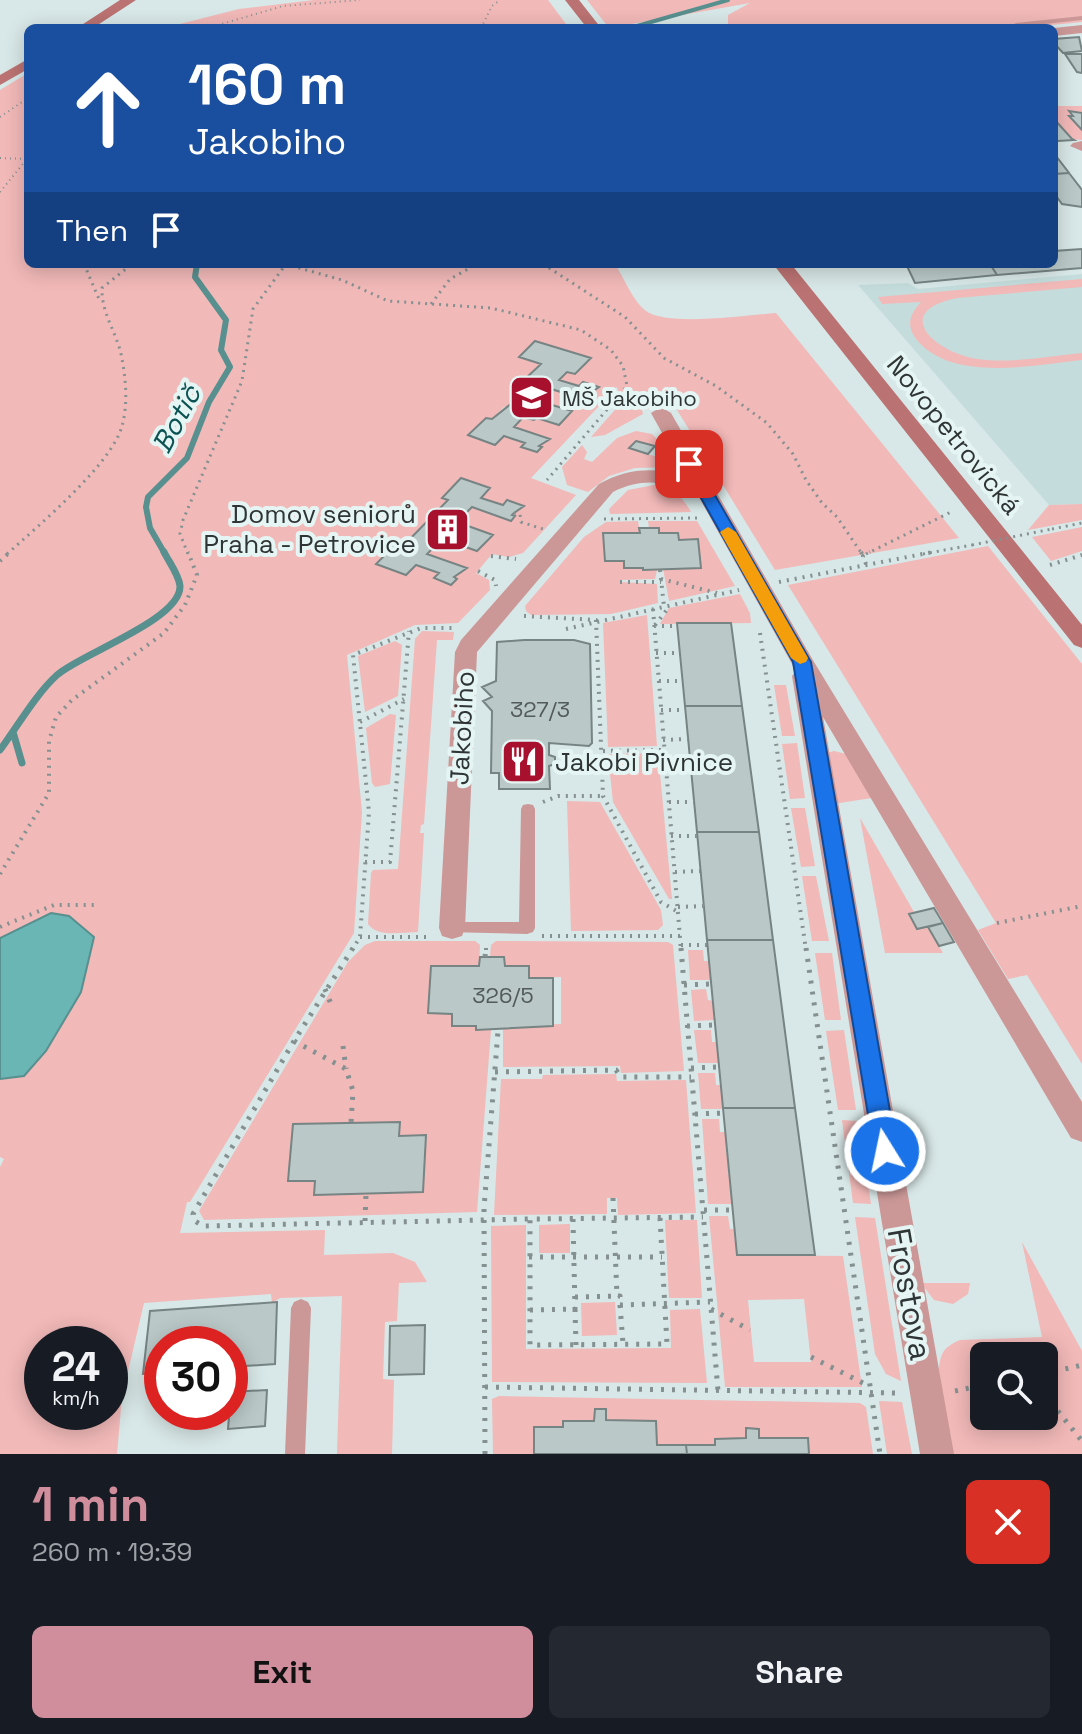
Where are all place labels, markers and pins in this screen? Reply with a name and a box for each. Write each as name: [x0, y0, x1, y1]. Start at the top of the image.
school or university icon: MŠ Jakobiho: [507, 374, 555, 422]
place label: MŠ Jakobiho: [562, 384, 697, 412]
pin: [655, 430, 723, 498]
place label: Domov seniorů Praha - Petrovice: [203, 497, 416, 561]
building icon: Domov seniorů Praha - Petrovice: [423, 505, 471, 553]
restaurant icon: Jakobi Pivnice: [500, 738, 548, 786]
place label: Jakobi Pivnice: [555, 745, 733, 779]

